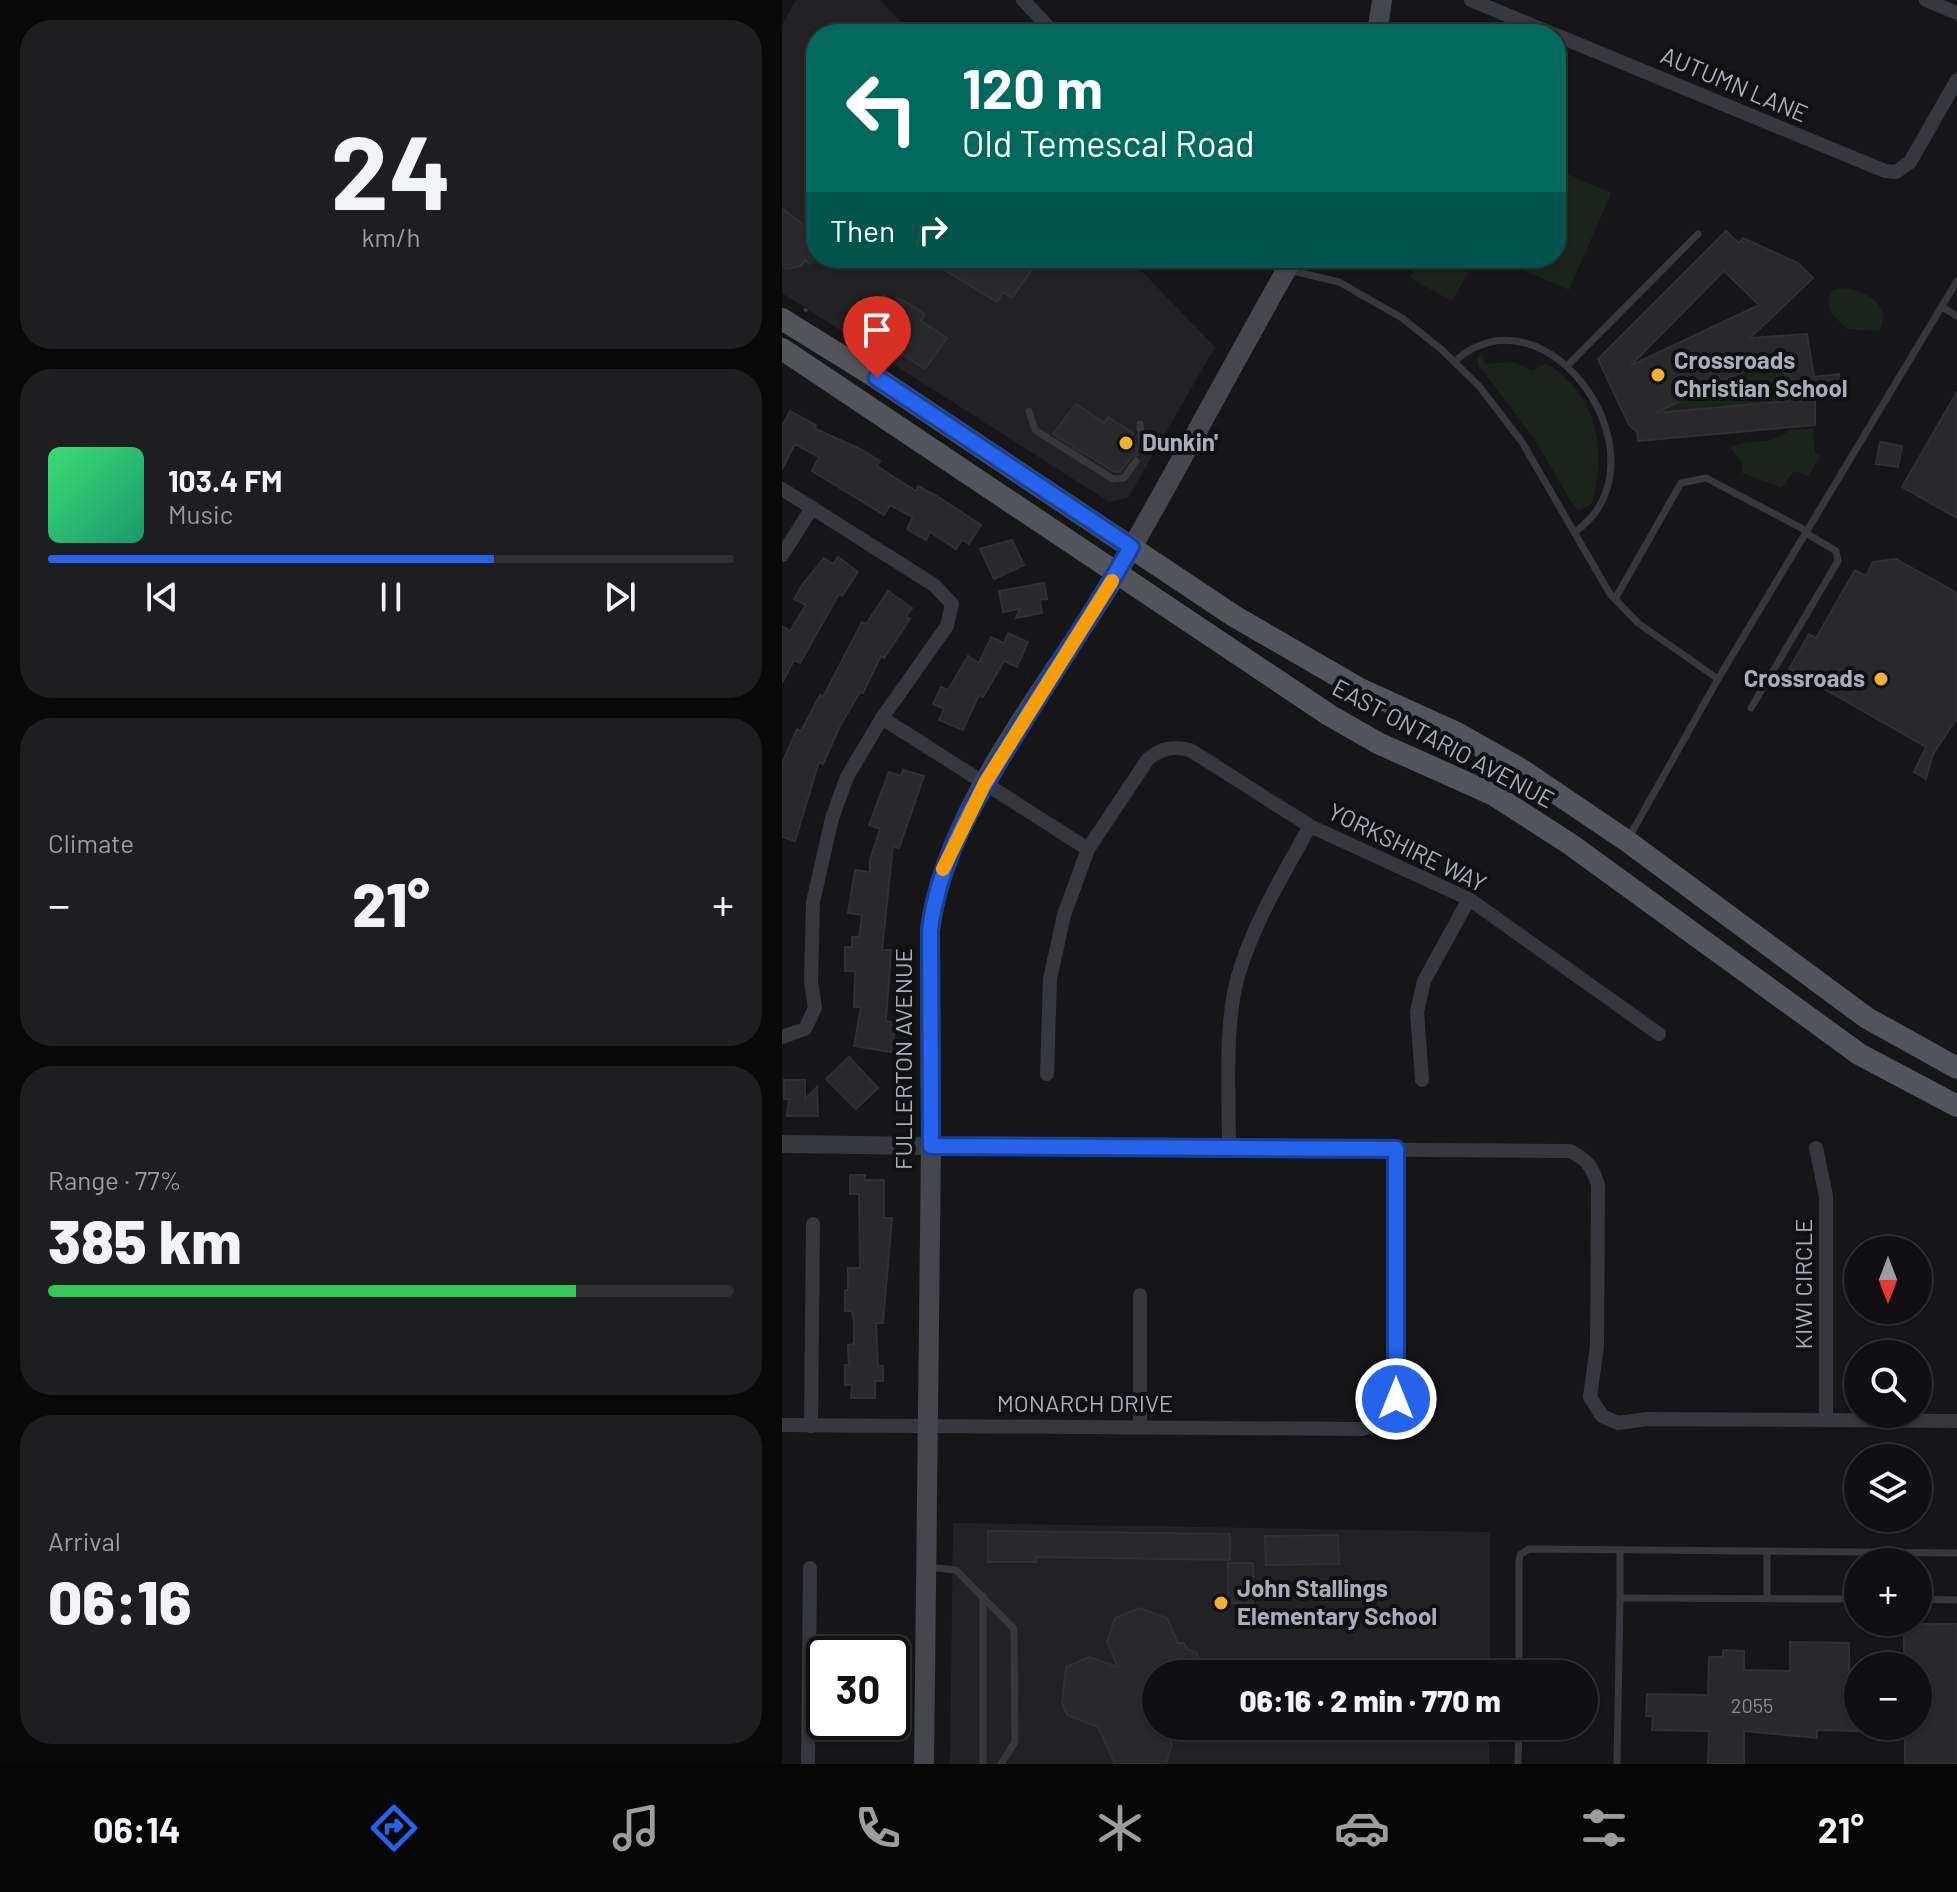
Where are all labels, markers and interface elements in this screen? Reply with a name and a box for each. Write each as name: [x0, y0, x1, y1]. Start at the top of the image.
street label: AUTUMN LANE: [1657, 40, 1813, 128]
text: 120 m: [962, 53, 1103, 120]
icon: left: [830, 56, 934, 160]
text: 24: [330, 106, 452, 231]
text: Old Temescal Road: [962, 121, 1255, 164]
icon: right: [911, 208, 955, 252]
text: Then: [830, 212, 895, 248]
text: km/h: [362, 221, 420, 252]
pin: [843, 296, 911, 378]
icon: arrive: [855, 308, 899, 352]
place label: Crossroads Christian School: [1674, 345, 1848, 402]
marker: Crossroads Christian School: [1649, 366, 1667, 384]
place label: Dunkin': [1142, 427, 1218, 456]
marker: Dunkin': [1117, 434, 1135, 452]
text: 103.4 FM: [168, 462, 282, 498]
text: Music: [168, 498, 233, 529]
icon: previous: [140, 575, 184, 619]
icon: pause: [369, 575, 413, 619]
icon: next: [598, 575, 642, 619]
place label: Crossroads: [1744, 663, 1865, 692]
marker: Crossroads: [1872, 670, 1890, 688]
street label: EAST ONTARIO AVENUE: [1328, 672, 1560, 813]
street label: YORKSHIRE WAY: [1324, 796, 1491, 897]
text: Climate: [48, 827, 134, 858]
text: 21°: [352, 867, 430, 939]
text: −: [48, 877, 70, 930]
text: +: [712, 877, 734, 930]
street label: FULLERTON AVENUE: [888, 948, 917, 1170]
text: Range · 77%: [48, 1164, 181, 1195]
text: 385 km: [48, 1204, 242, 1276]
street label: KIWI CIRCLE: [1788, 1218, 1817, 1350]
north arrow: [1844, 1236, 1932, 1324]
map controls: [1844, 1236, 1932, 1740]
button: search: [1844, 1340, 1932, 1428]
position arrow: [1354, 1357, 1438, 1441]
street label: MONARCH DRIVE: [997, 1388, 1173, 1417]
button: layers: [1844, 1444, 1932, 1532]
text: Arrival: [48, 1525, 121, 1556]
button: +: [1844, 1548, 1932, 1636]
text: 06:16: [48, 1565, 191, 1637]
place label: John Stallings Elementary School: [1237, 1573, 1437, 1630]
marker: John Stallings Elementary School: [1212, 1594, 1230, 1612]
speed limit sign: 30: [806, 1636, 910, 1740]
button: −: [1844, 1652, 1932, 1740]
text: 06:16 · 2 min · 770 m: [1239, 1682, 1501, 1718]
house number: 2055: [1731, 1693, 1773, 1717]
icon: directions: [366, 1800, 422, 1856]
icon: music: [608, 1800, 664, 1856]
icon: phone: [850, 1800, 906, 1856]
icon: climate: [1092, 1800, 1148, 1856]
icon: car: [1334, 1800, 1390, 1856]
icon: filters: [1576, 1800, 1632, 1856]
text: 06:14: [93, 1807, 180, 1850]
text: 21°: [1818, 1807, 1864, 1850]

